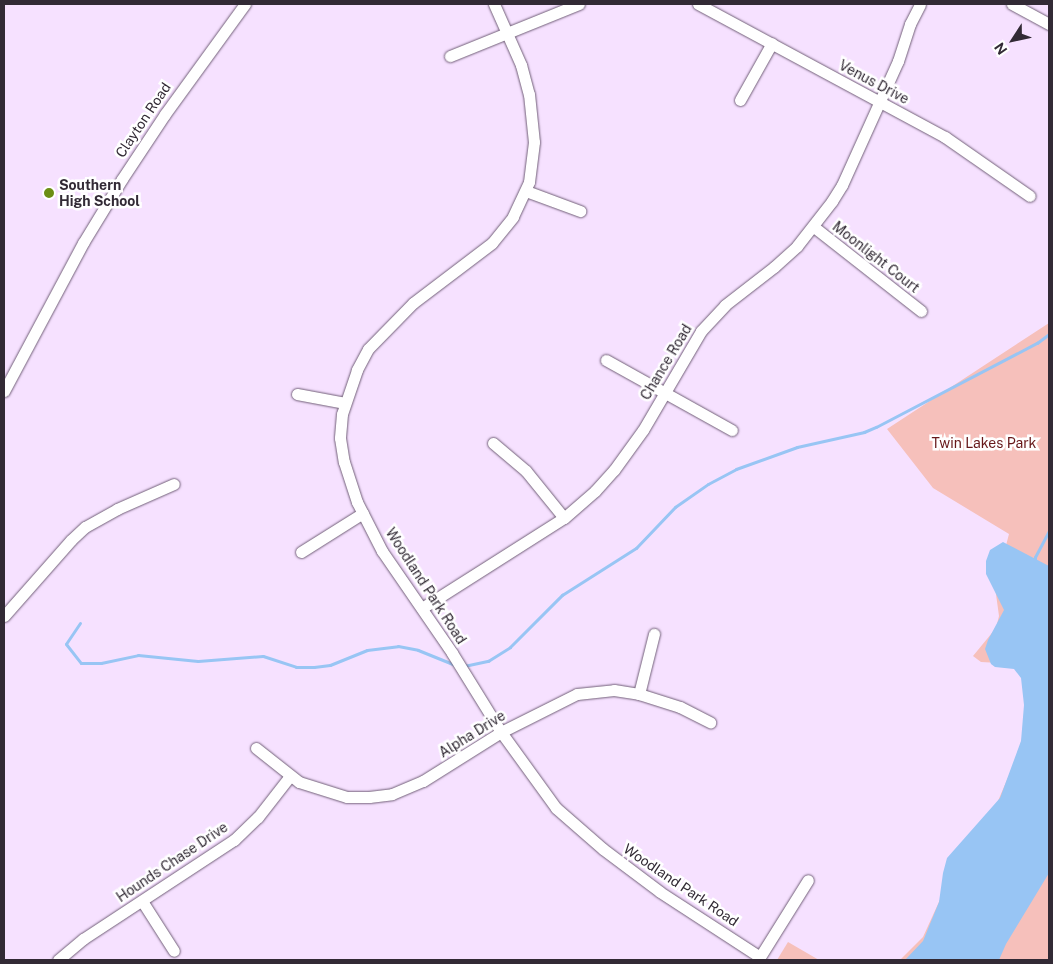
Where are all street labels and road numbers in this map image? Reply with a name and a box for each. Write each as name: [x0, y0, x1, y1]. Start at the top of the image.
street label: Venus Drive: [836, 57, 912, 107]
street label: Clayton Road: [112, 79, 174, 161]
street label: Moonlight Court: [829, 218, 923, 296]
street label: Chance Road: [637, 321, 695, 403]
street label: Woodland Park Road: [382, 525, 470, 647]
street label: Alpha Drive: [436, 707, 508, 761]
street label: Hounds Chase Drive: [113, 818, 231, 906]
street label: Woodland Park Road: [620, 840, 742, 930]

